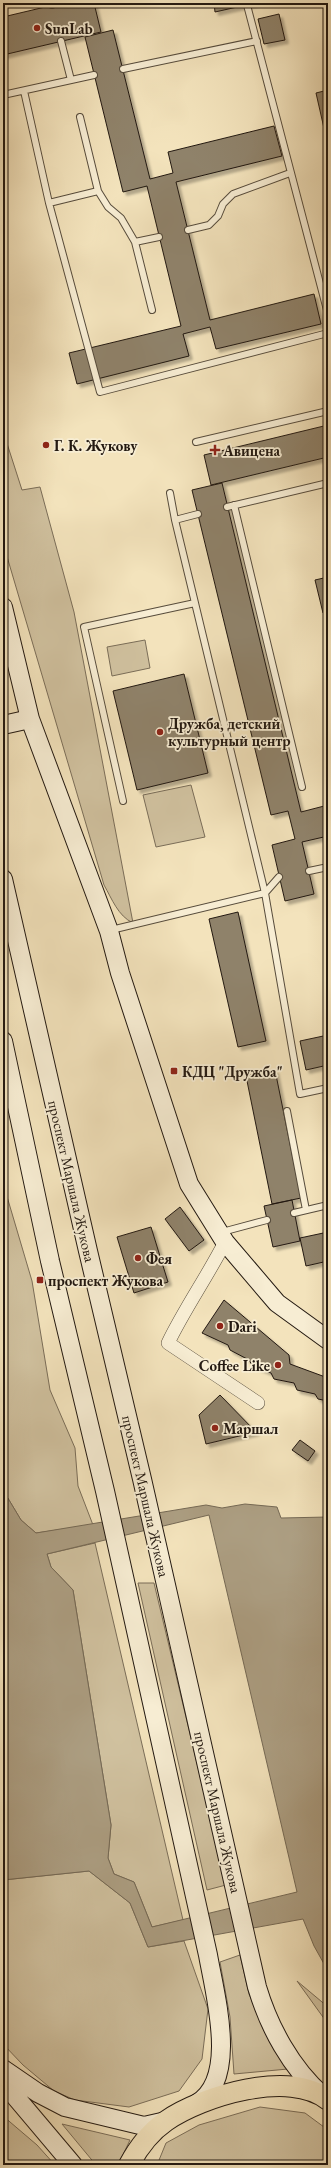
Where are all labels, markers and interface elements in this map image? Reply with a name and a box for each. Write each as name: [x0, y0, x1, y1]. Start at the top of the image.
place label: SunLab: [45, 19, 93, 38]
marker: SunLab: [32, 23, 42, 33]
place label: Г. К. Жукову: [54, 436, 138, 455]
marker: Г. К. Жукову: [41, 440, 51, 450]
place label: Авицена: [222, 441, 281, 460]
marker: Авицена: [210, 445, 220, 455]
place label: Дружба, детский культурный центр: [168, 714, 290, 750]
marker: Дружба, детский культурный центр: [155, 727, 165, 737]
place label: КДЦ "Дружба": [182, 1062, 283, 1081]
marker: КДЦ "Дружба": [169, 1066, 179, 1076]
street label: проспект Маршала Жукова: [44, 1098, 100, 1264]
place label: Фея: [146, 1249, 172, 1268]
marker: Фея: [133, 1253, 143, 1263]
place label: проспект Жукова: [48, 1271, 164, 1290]
marker: проспект Жукова: [35, 1275, 45, 1285]
place label: Dari: [228, 1317, 257, 1336]
marker: Dari: [215, 1321, 225, 1331]
place label: Coffee Like: [199, 1356, 270, 1375]
marker: Coffee Like: [273, 1360, 283, 1370]
street label: проспект Маршала Жукова: [118, 1413, 174, 1579]
place label: Маршал: [223, 1419, 278, 1438]
marker: Маршал: [210, 1423, 220, 1433]
street label: проспект Маршала Жукова: [190, 1729, 246, 1895]

